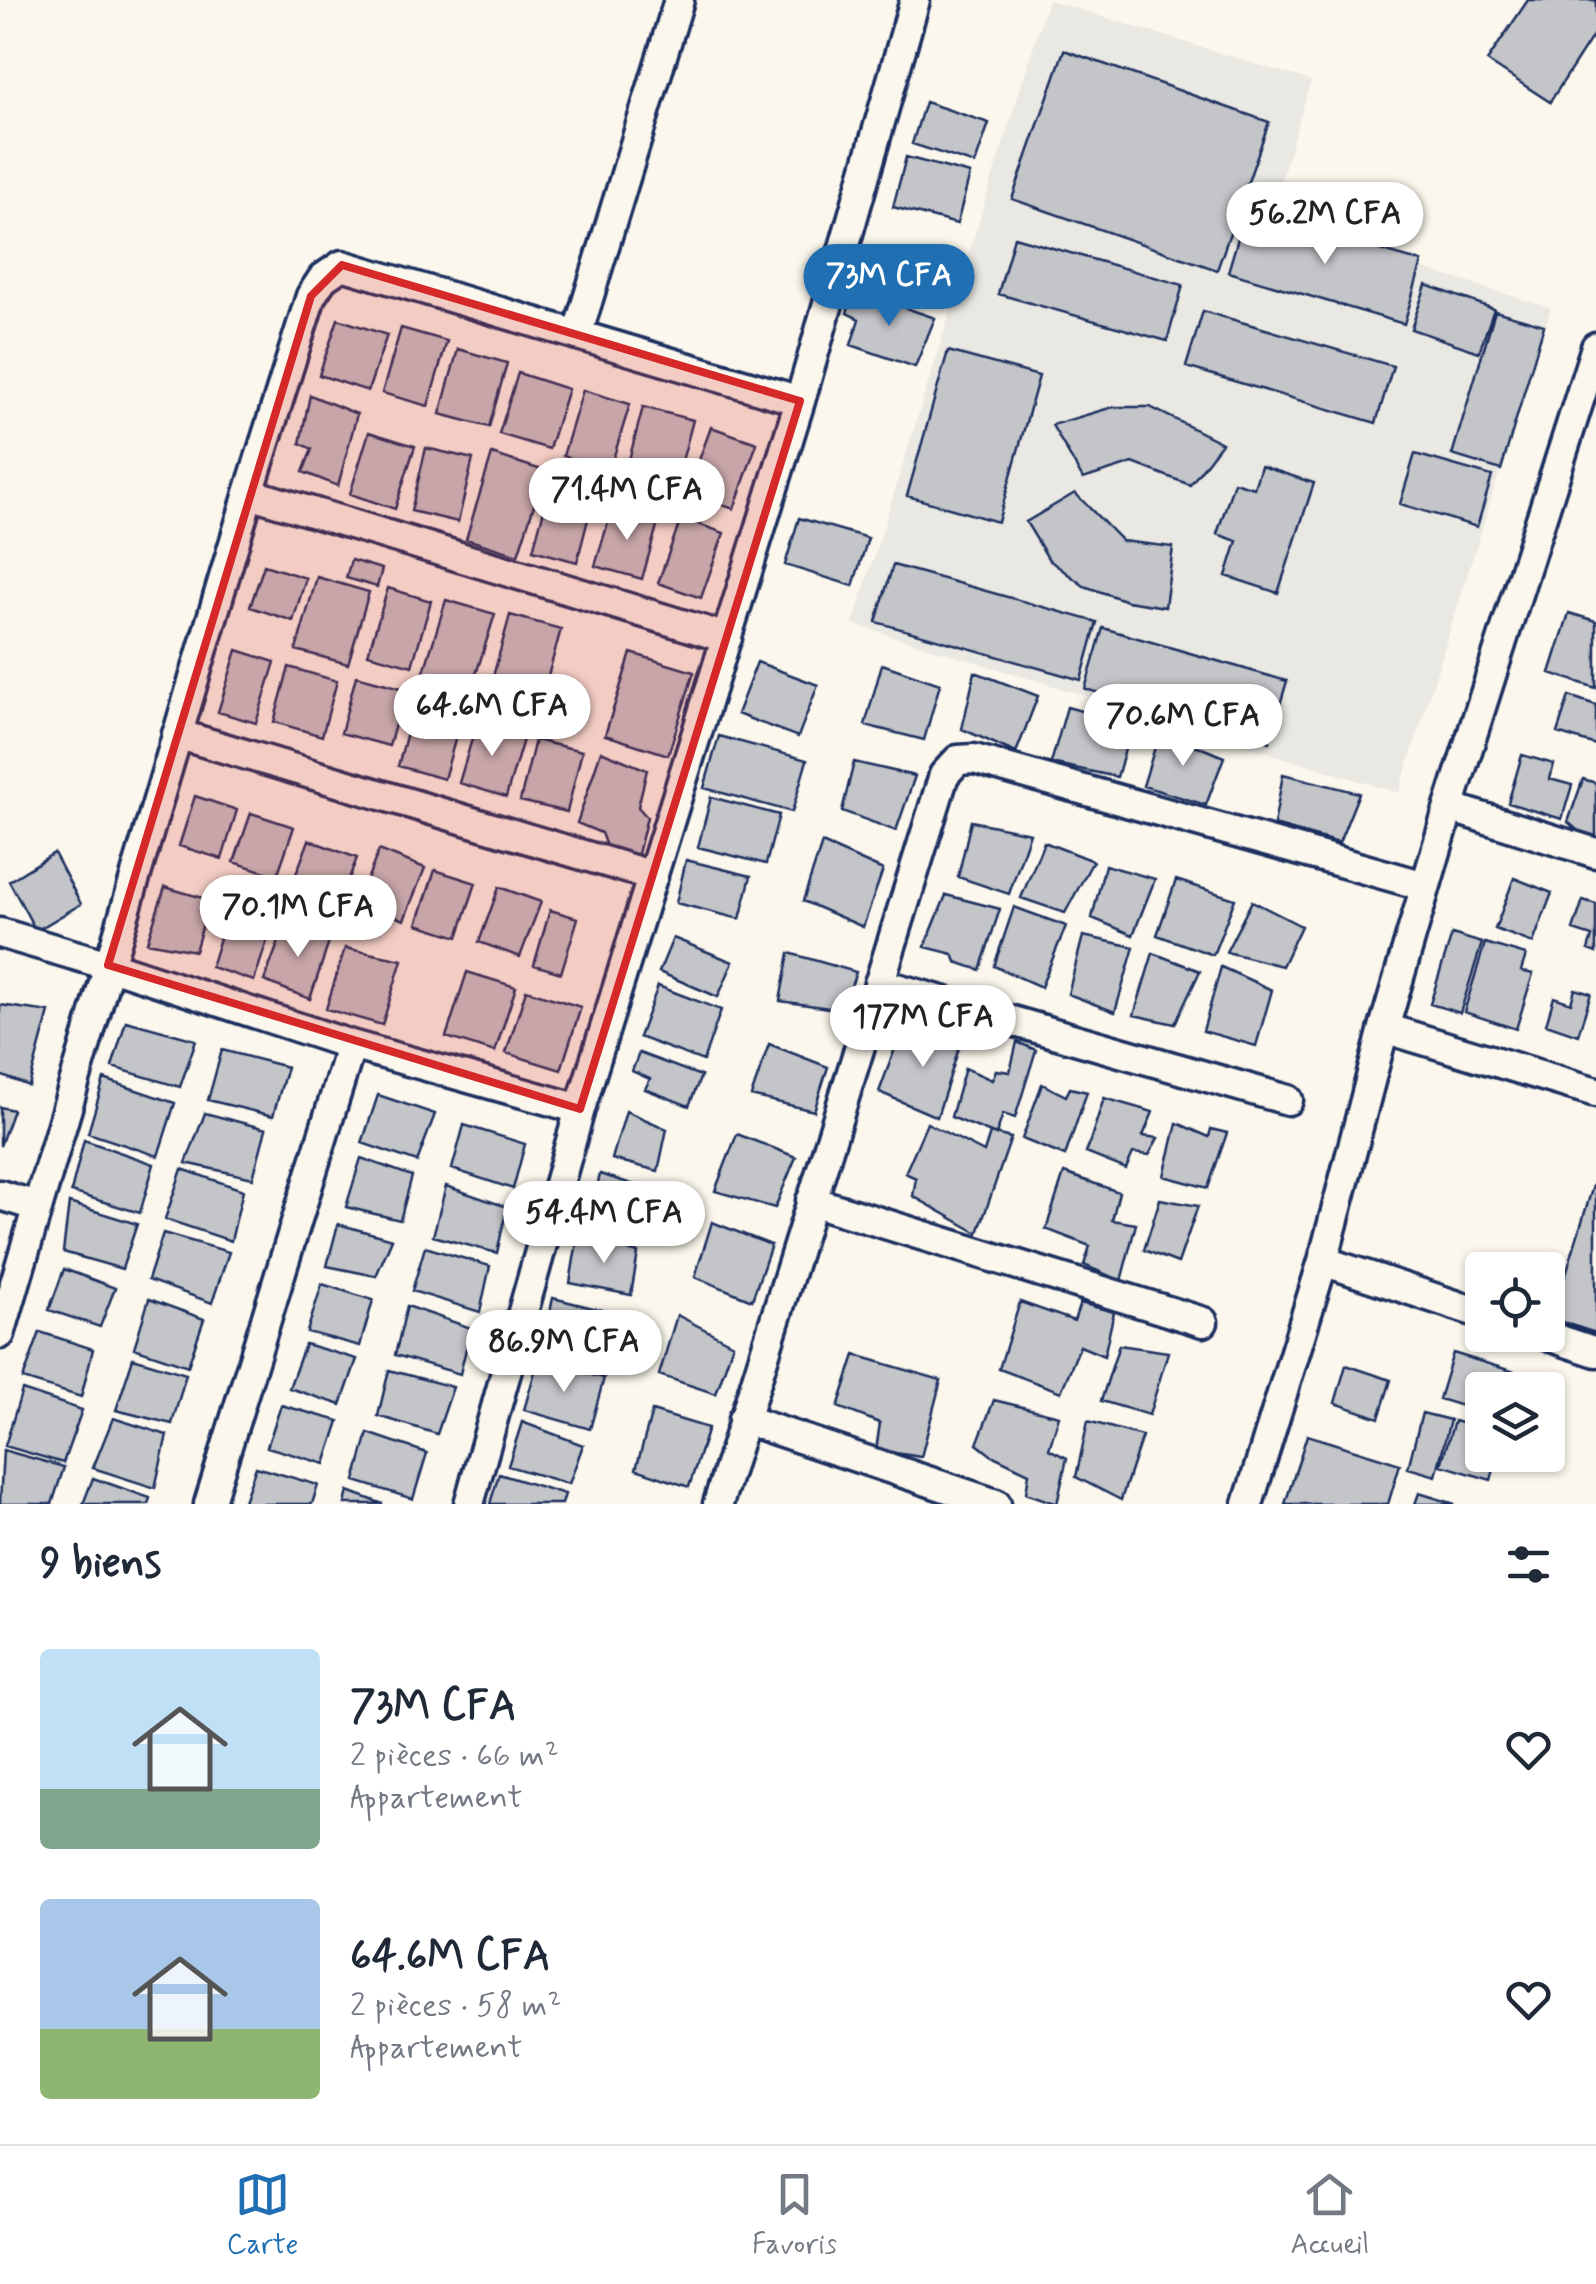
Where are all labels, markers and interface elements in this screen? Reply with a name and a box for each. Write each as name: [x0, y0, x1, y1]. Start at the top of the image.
pin: 56.2M CFA: [1211, 182, 1439, 267]
text: 56.2M CFA: [1248, 193, 1402, 235]
pin: 73M CFA: [797, 244, 981, 329]
text: 73M CFA: [826, 255, 952, 297]
pin: 71.4M CFA: [513, 458, 741, 543]
text: 71.4M CFA: [551, 469, 703, 511]
pin: 64.6M CFA: [378, 674, 606, 759]
pin: 70.6M CFA: [1069, 684, 1297, 769]
text: 64.6M CFA: [416, 685, 568, 727]
text: 70.6M CFA: [1106, 695, 1260, 737]
pin: 70.1M CFA: [184, 875, 412, 960]
text: 70.1M CFA: [222, 886, 374, 928]
pin: 177M CFA: [820, 985, 1026, 1070]
text: 177M CFA: [852, 996, 994, 1038]
pin: 54.4M CFA: [490, 1181, 718, 1266]
text: 54.4M CFA: [525, 1192, 683, 1234]
map controls: [1465, 1252, 1565, 1472]
button: locate: [1465, 1252, 1565, 1352]
pin: 86.9M CFA: [450, 1310, 678, 1395]
text: 86.9M CFA: [488, 1321, 640, 1363]
button: layers: [1465, 1372, 1565, 1472]
text: 9 biens: [40, 1537, 161, 1592]
icon: filters: [1501, 1537, 1556, 1592]
text: 73M CFA: [350, 1680, 517, 1735]
icon: home: [120, 1689, 240, 1809]
icon: heart: [1501, 1722, 1556, 1777]
text: 2 pièces · 66 m²: [350, 1735, 559, 1777]
text: Appartement: [350, 1777, 523, 1819]
text: 64.6M CFA: [350, 1930, 551, 1985]
icon: home: [120, 1939, 240, 2059]
icon: heart: [1501, 1972, 1556, 2027]
text: 2 pièces · 58 m²: [350, 1985, 561, 2027]
text: Appartement: [350, 2027, 523, 2069]
tab: Carte: [227, 2167, 299, 2264]
tab: Favoris: [752, 2167, 837, 2264]
tab: Accueil: [1291, 2167, 1369, 2264]

